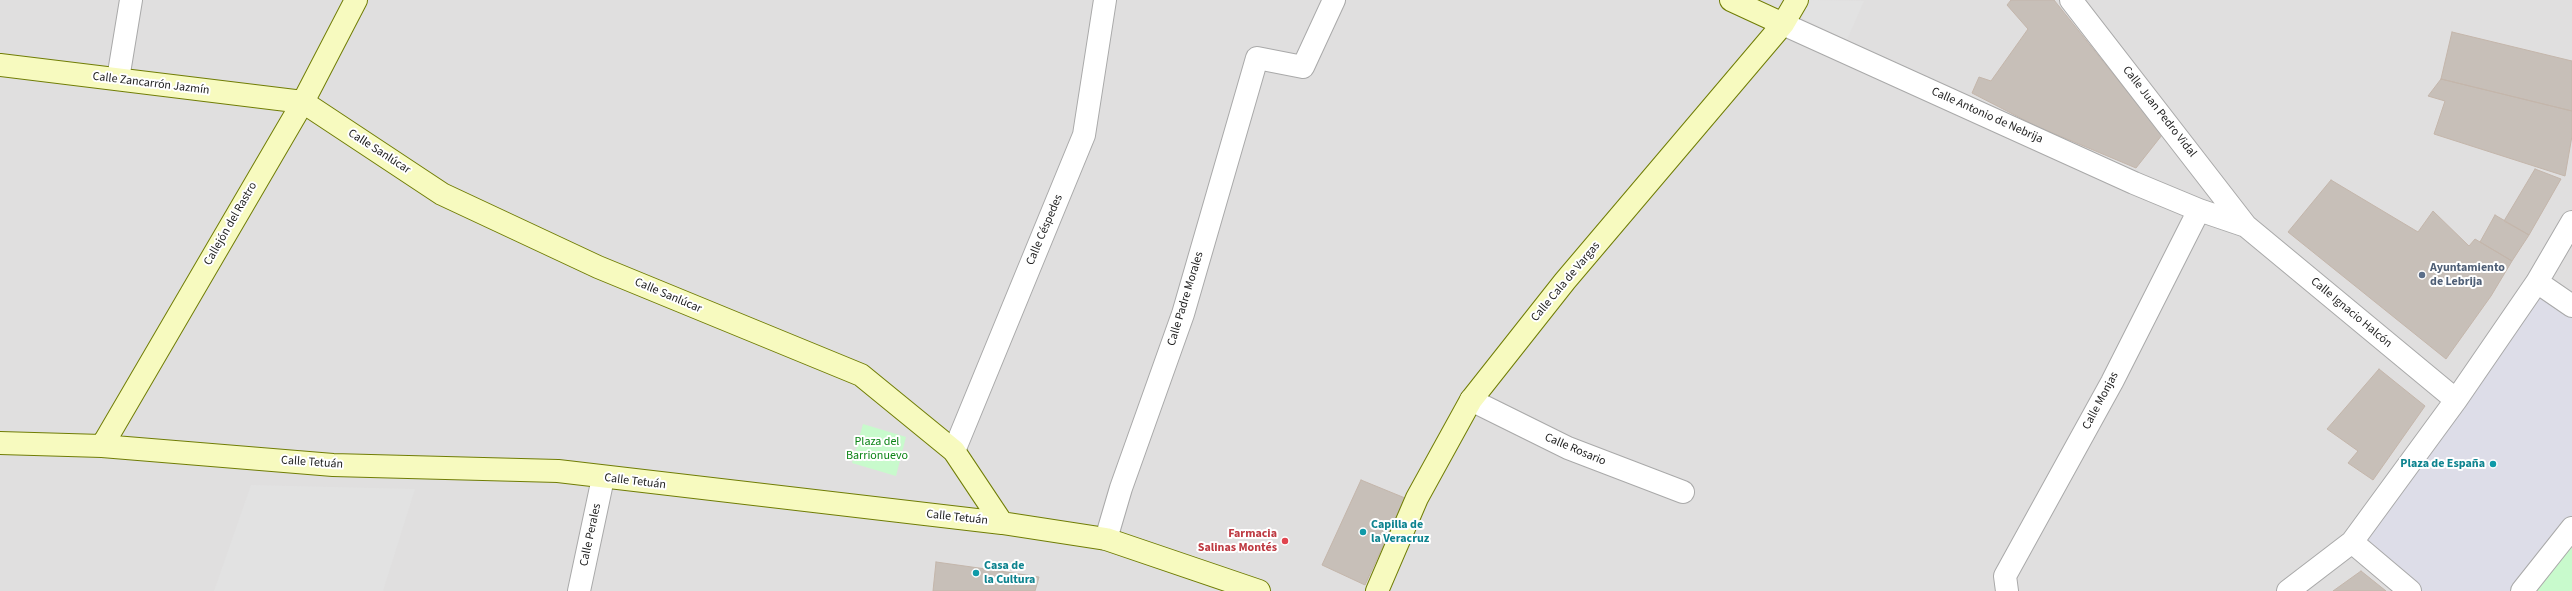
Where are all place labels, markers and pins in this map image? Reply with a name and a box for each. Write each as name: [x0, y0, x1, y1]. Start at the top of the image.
place label: Ayuntamiento de Lebrija: [2430, 261, 2505, 289]
marker: Ayuntamiento de Lebrija: [2417, 270, 2427, 280]
place label: Plaza de España: [2400, 457, 2485, 471]
marker: Plaza de España: [2488, 459, 2498, 469]
place label: Capilla de la Veracruz: [1371, 518, 1429, 546]
place label: Farmacia Salinas Montés: [1198, 527, 1277, 555]
marker: Capilla de la Veracruz: [1358, 527, 1368, 537]
marker: Farmacia Salinas Montés: [1280, 536, 1290, 546]
place label: Casa de la Cultura: [984, 559, 1035, 587]
marker: Casa de la Cultura: [971, 568, 981, 578]

